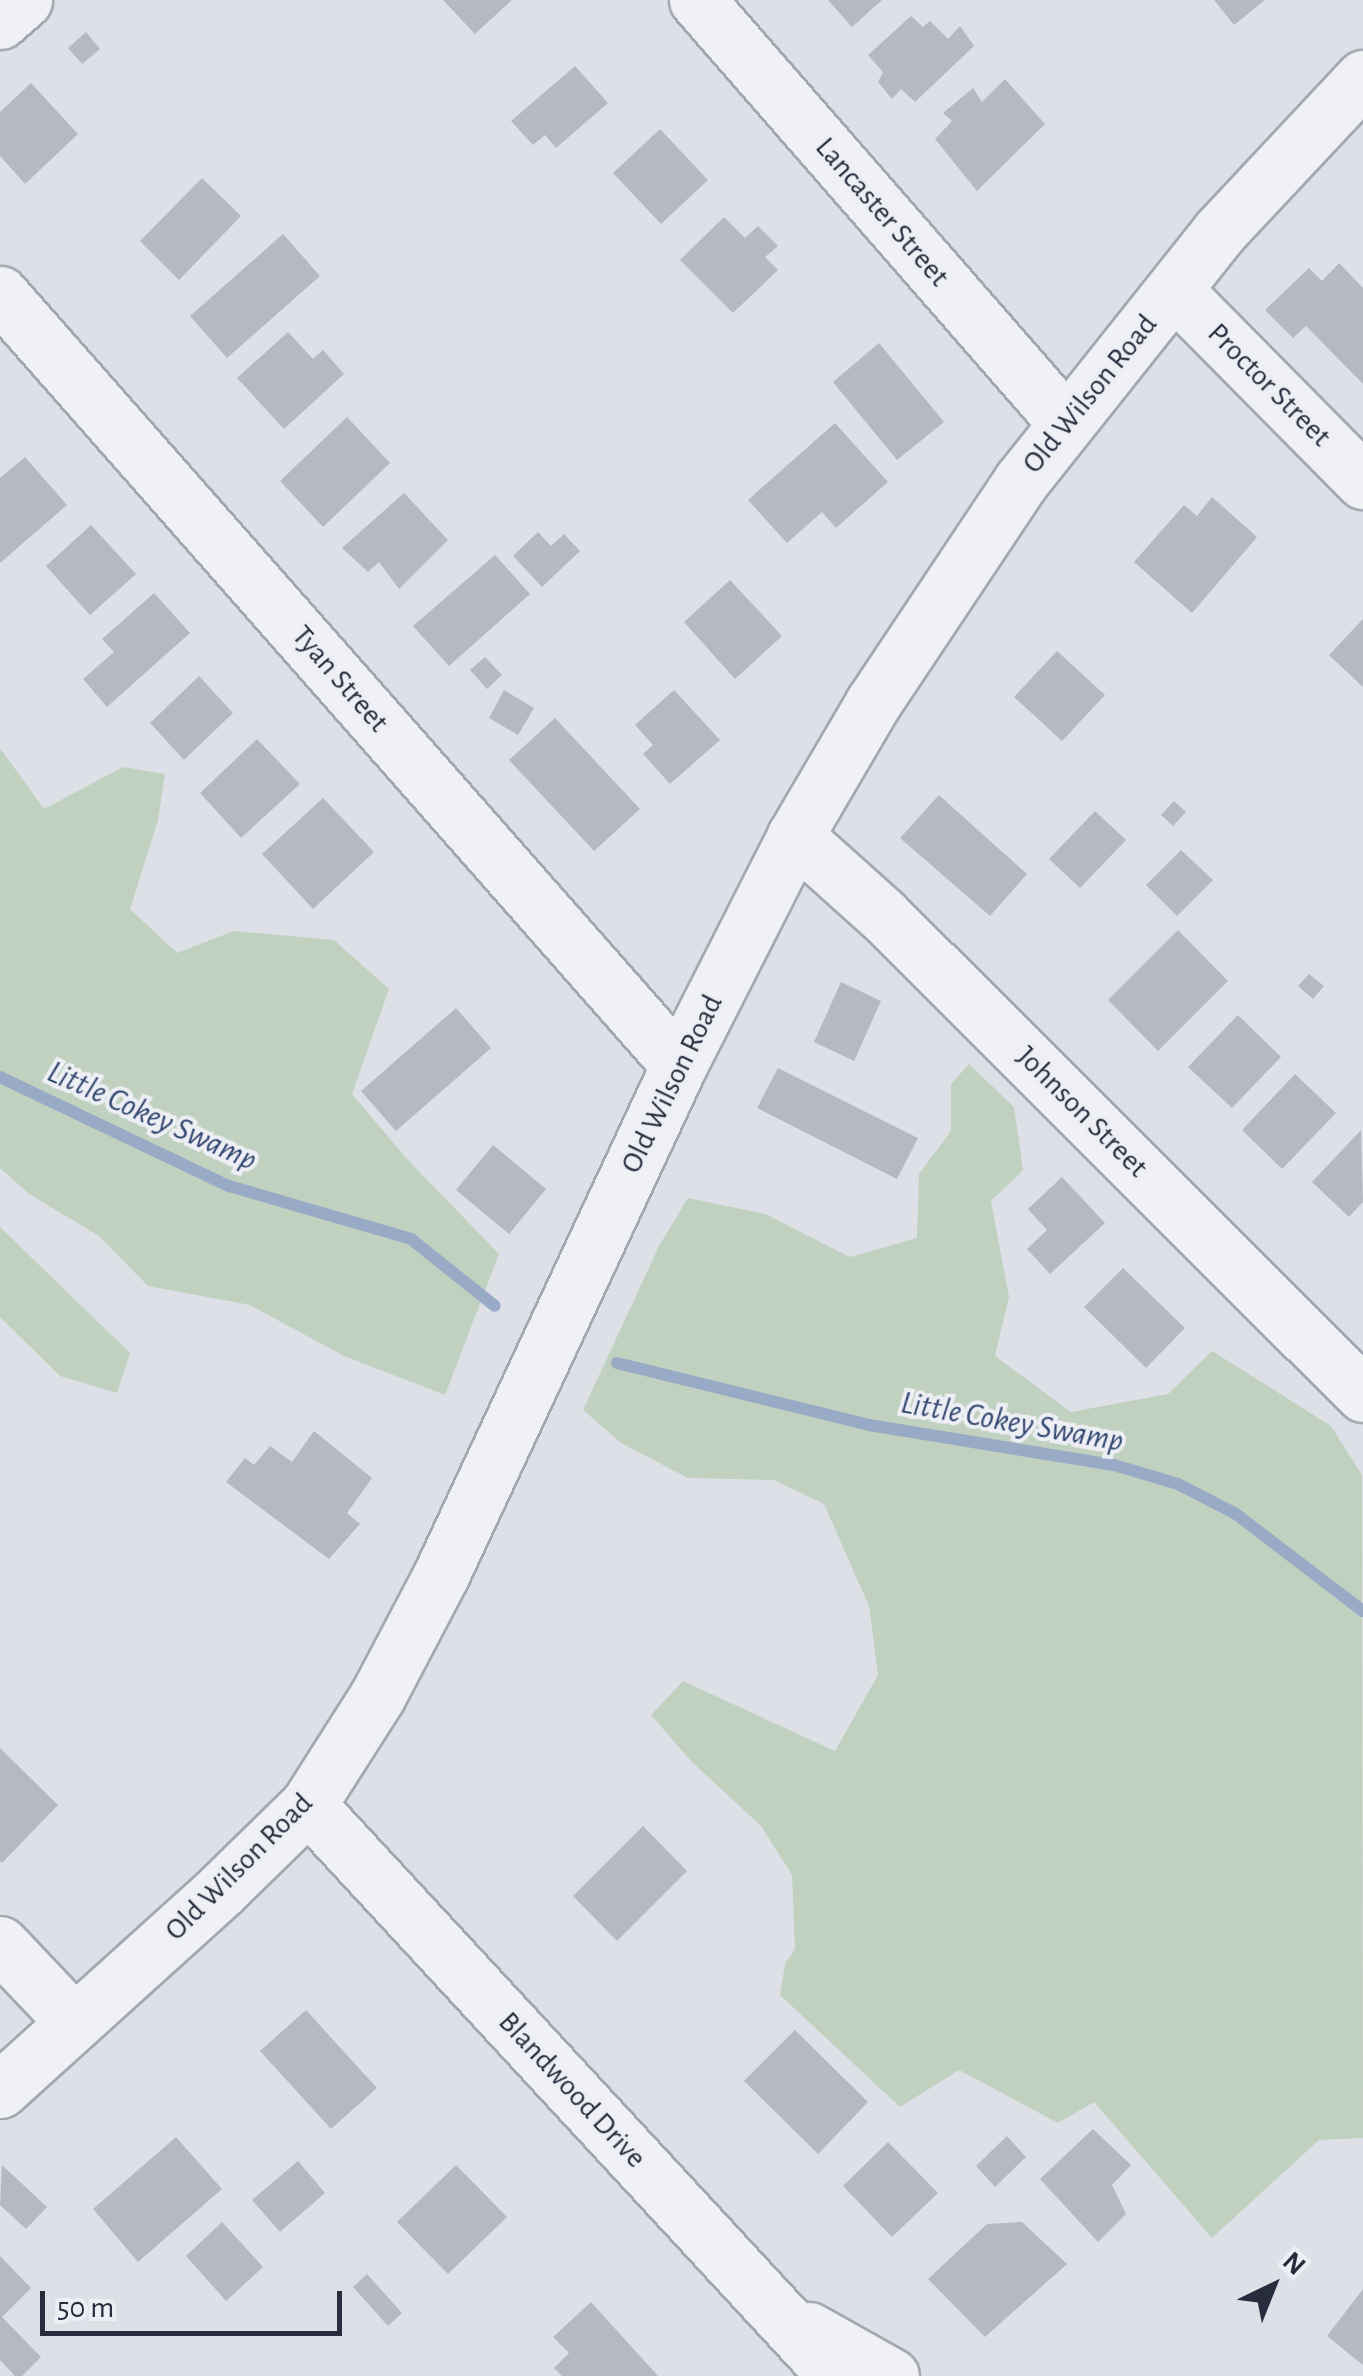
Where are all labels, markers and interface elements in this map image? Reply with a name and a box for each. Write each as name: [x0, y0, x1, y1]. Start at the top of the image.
street label: Lancaster Street: [807, 130, 957, 294]
street label: Old Wilson Road: [1015, 307, 1165, 481]
street label: Proctor Street: [1200, 316, 1338, 454]
street label: Tyan Street: [284, 618, 396, 740]
street label: Old Wilson Road: [613, 989, 731, 1179]
street label: Johnson Street: [1009, 1039, 1155, 1185]
water label: Little Cokey Swamp: [41, 1053, 263, 1179]
water label: Little Cokey Swamp: [898, 1384, 1126, 1460]
street label: Old Wilson Road: [158, 1786, 320, 1948]
street label: Blandwood Drive: [491, 2005, 653, 2175]
north arrow: [1223, 2236, 1323, 2336]
text: N: [1277, 2247, 1310, 2281]
scale bar: [45, 2271, 348, 2333]
text: 50 m: [57, 2293, 114, 2323]

